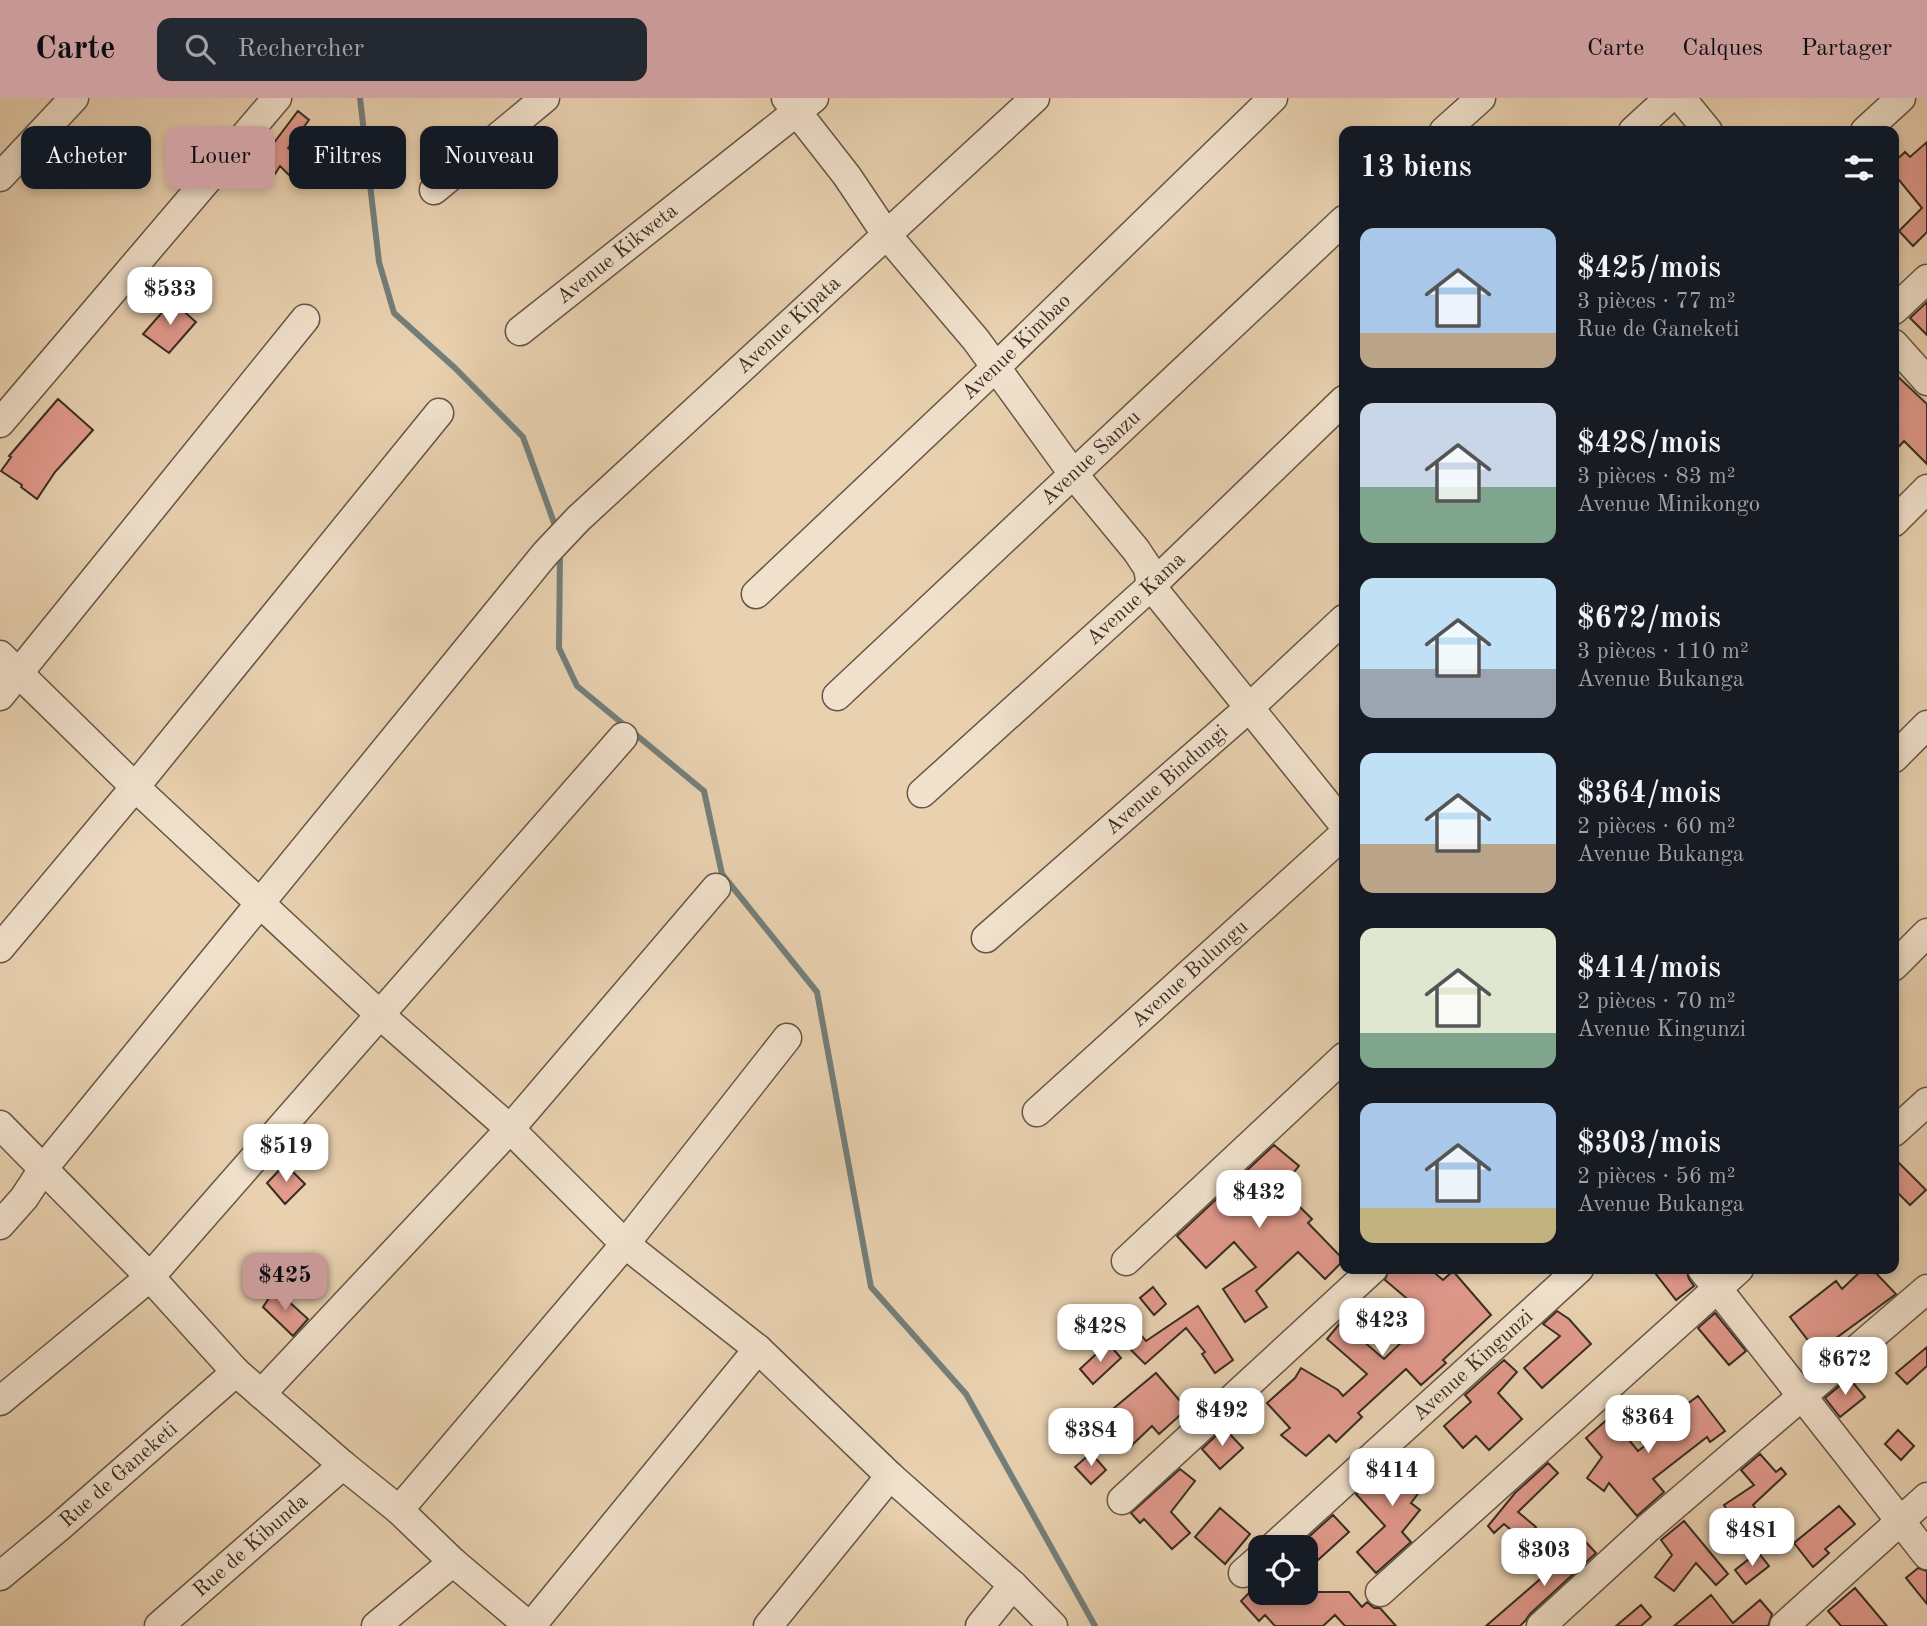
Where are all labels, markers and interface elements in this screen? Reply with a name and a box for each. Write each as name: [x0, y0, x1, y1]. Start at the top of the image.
search box: [157, 18, 647, 81]
icon: search: [181, 30, 219, 68]
text: Carte: [35, 33, 115, 66]
text: Rechercher: [237, 36, 364, 62]
text: Carte: [1587, 37, 1644, 61]
text: Calques: [1682, 37, 1763, 61]
text: Partager: [1801, 37, 1892, 61]
chip: Acheter: [21, 126, 151, 189]
chip: Louer: [165, 126, 275, 189]
chip: Filtres: [289, 126, 406, 189]
chip: Nouveau: [420, 126, 558, 189]
icon: filters: [1840, 149, 1878, 187]
text: 13 biens: [1360, 153, 1472, 183]
street label: Avenue Kikweta: [553, 200, 682, 308]
text: $425/mois: [1577, 254, 1721, 284]
icon: home: [1416, 256, 1500, 340]
pin: $533: [129, 268, 211, 327]
street label: Avenue Kipata: [732, 272, 845, 378]
text: $533: [143, 278, 197, 301]
street label: Avenue Kimbao: [958, 290, 1075, 404]
text: 3 pièces · 77 m²: [1577, 290, 1736, 313]
text: Rue de Ganeketi: [1577, 318, 1740, 341]
street label: Avenue Sanzu: [1037, 406, 1144, 509]
text: $428/mois: [1577, 429, 1721, 459]
icon: home: [1416, 431, 1500, 515]
text: 3 pièces · 83 m²: [1577, 465, 1736, 488]
text: Avenue Minikongo: [1577, 493, 1760, 516]
street label: Avenue Kama: [1083, 548, 1189, 649]
text: $672/mois: [1577, 604, 1721, 634]
icon: home: [1416, 606, 1500, 690]
text: 3 pièces · 110 m²: [1577, 640, 1749, 663]
text: Avenue Bukanga: [1577, 668, 1744, 691]
street label: Avenue Bindungi: [1101, 721, 1232, 839]
text: $364/mois: [1577, 779, 1721, 809]
icon: home: [1416, 781, 1500, 865]
text: 2 pièces · 60 m²: [1577, 815, 1736, 838]
text: Avenue Bukanga: [1577, 843, 1744, 866]
street label: Avenue Bulungu: [1127, 916, 1252, 1032]
text: $414/mois: [1577, 954, 1721, 984]
icon: home: [1416, 956, 1500, 1040]
text: 2 pièces · 70 m²: [1577, 990, 1736, 1013]
text: Avenue Kingunzi: [1577, 1018, 1746, 1041]
pin: $519: [245, 1124, 327, 1184]
text: $303/mois: [1577, 1129, 1721, 1159]
icon: home: [1416, 1131, 1500, 1215]
text: $519: [259, 1135, 313, 1158]
text: 2 pièces · 56 m²: [1577, 1165, 1736, 1188]
pin: $432: [1218, 1170, 1300, 1230]
text: $432: [1232, 1181, 1286, 1204]
text: Avenue Bukanga: [1577, 1193, 1744, 1216]
pin: $425: [244, 1254, 326, 1313]
text: $425: [258, 1264, 312, 1287]
pin: $423: [1341, 1298, 1423, 1358]
pin: $428: [1059, 1304, 1141, 1364]
street label: Avenue Kingunzi: [1409, 1306, 1537, 1425]
text: $423: [1355, 1309, 1409, 1332]
text: $428: [1073, 1315, 1127, 1338]
pin: $672: [1804, 1338, 1886, 1397]
text: $672: [1818, 1348, 1872, 1371]
pin: $492: [1181, 1388, 1263, 1448]
pin: $364: [1607, 1396, 1689, 1455]
text: $492: [1195, 1399, 1249, 1422]
text: $364: [1621, 1406, 1675, 1429]
pin: $384: [1050, 1408, 1132, 1468]
street label: Rue de Ganeketi: [56, 1418, 181, 1532]
text: $384: [1064, 1419, 1118, 1442]
pin: $414: [1351, 1448, 1433, 1508]
text: $414: [1365, 1459, 1419, 1482]
street label: Rue de Kibunda: [189, 1490, 312, 1601]
pin: $481: [1711, 1508, 1793, 1568]
text: $481: [1725, 1519, 1779, 1542]
pin: $303: [1503, 1528, 1585, 1588]
map controls: [1248, 1535, 1318, 1605]
button: locate: [1248, 1535, 1318, 1605]
text: $303: [1517, 1539, 1571, 1562]

